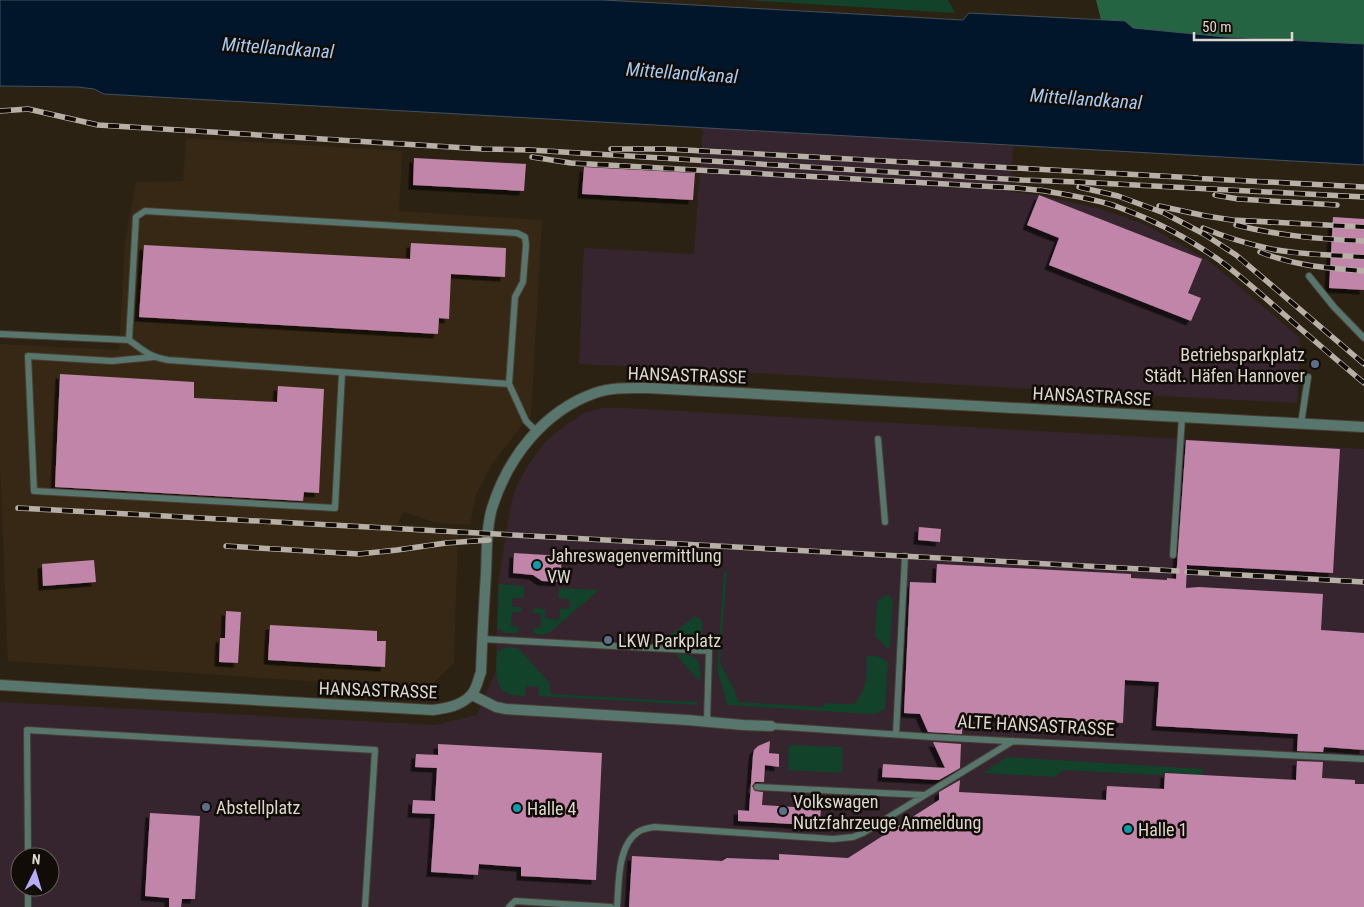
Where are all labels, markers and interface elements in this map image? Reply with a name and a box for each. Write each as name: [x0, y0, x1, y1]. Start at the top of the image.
scale bar: [1194, 10, 1292, 42]
text: 50 m: [1202, 18, 1232, 36]
water label: Mittellandkanal: [221, 33, 336, 63]
water label: Mittellandkanal: [625, 58, 740, 88]
water label: Mittellandkanal: [1029, 84, 1144, 114]
place label: Betriebsparkplatz Städt. Häfen Hannover: [1144, 344, 1306, 386]
marker: Betriebsparkplatz Städt. Häfen Hannover: [1309, 358, 1321, 370]
street label: HANSASTRASSE: [627, 362, 747, 388]
street label: HANSASTRASSE: [1032, 382, 1152, 410]
place label: Jahreswagenvermittlung VW: [547, 545, 722, 587]
marker: Jahreswagenvermittlung VW: [531, 559, 543, 571]
place label: LKW Parkplatz: [618, 630, 721, 651]
marker: LKW Parkplatz: [602, 634, 614, 646]
street label: HANSASTRASSE: [318, 677, 438, 703]
street label: ALTE HANSASTRASSE: [957, 710, 1115, 740]
place label: Volkswagen Nutzfahrzeuge Anmeldung: [793, 791, 981, 833]
place label: Abstellplatz: [216, 797, 300, 818]
place label: Halle 4: [527, 798, 577, 819]
marker: Abstellplatz: [200, 801, 212, 813]
marker: Halle 4: [511, 802, 523, 814]
marker: Volkswagen Nutzfahrzeuge Anmeldung: [777, 805, 789, 817]
place label: Halle 1: [1138, 819, 1188, 840]
marker: Halle 1: [1122, 823, 1134, 835]
north arrow: [10, 847, 60, 897]
text: N: [31, 851, 41, 867]

